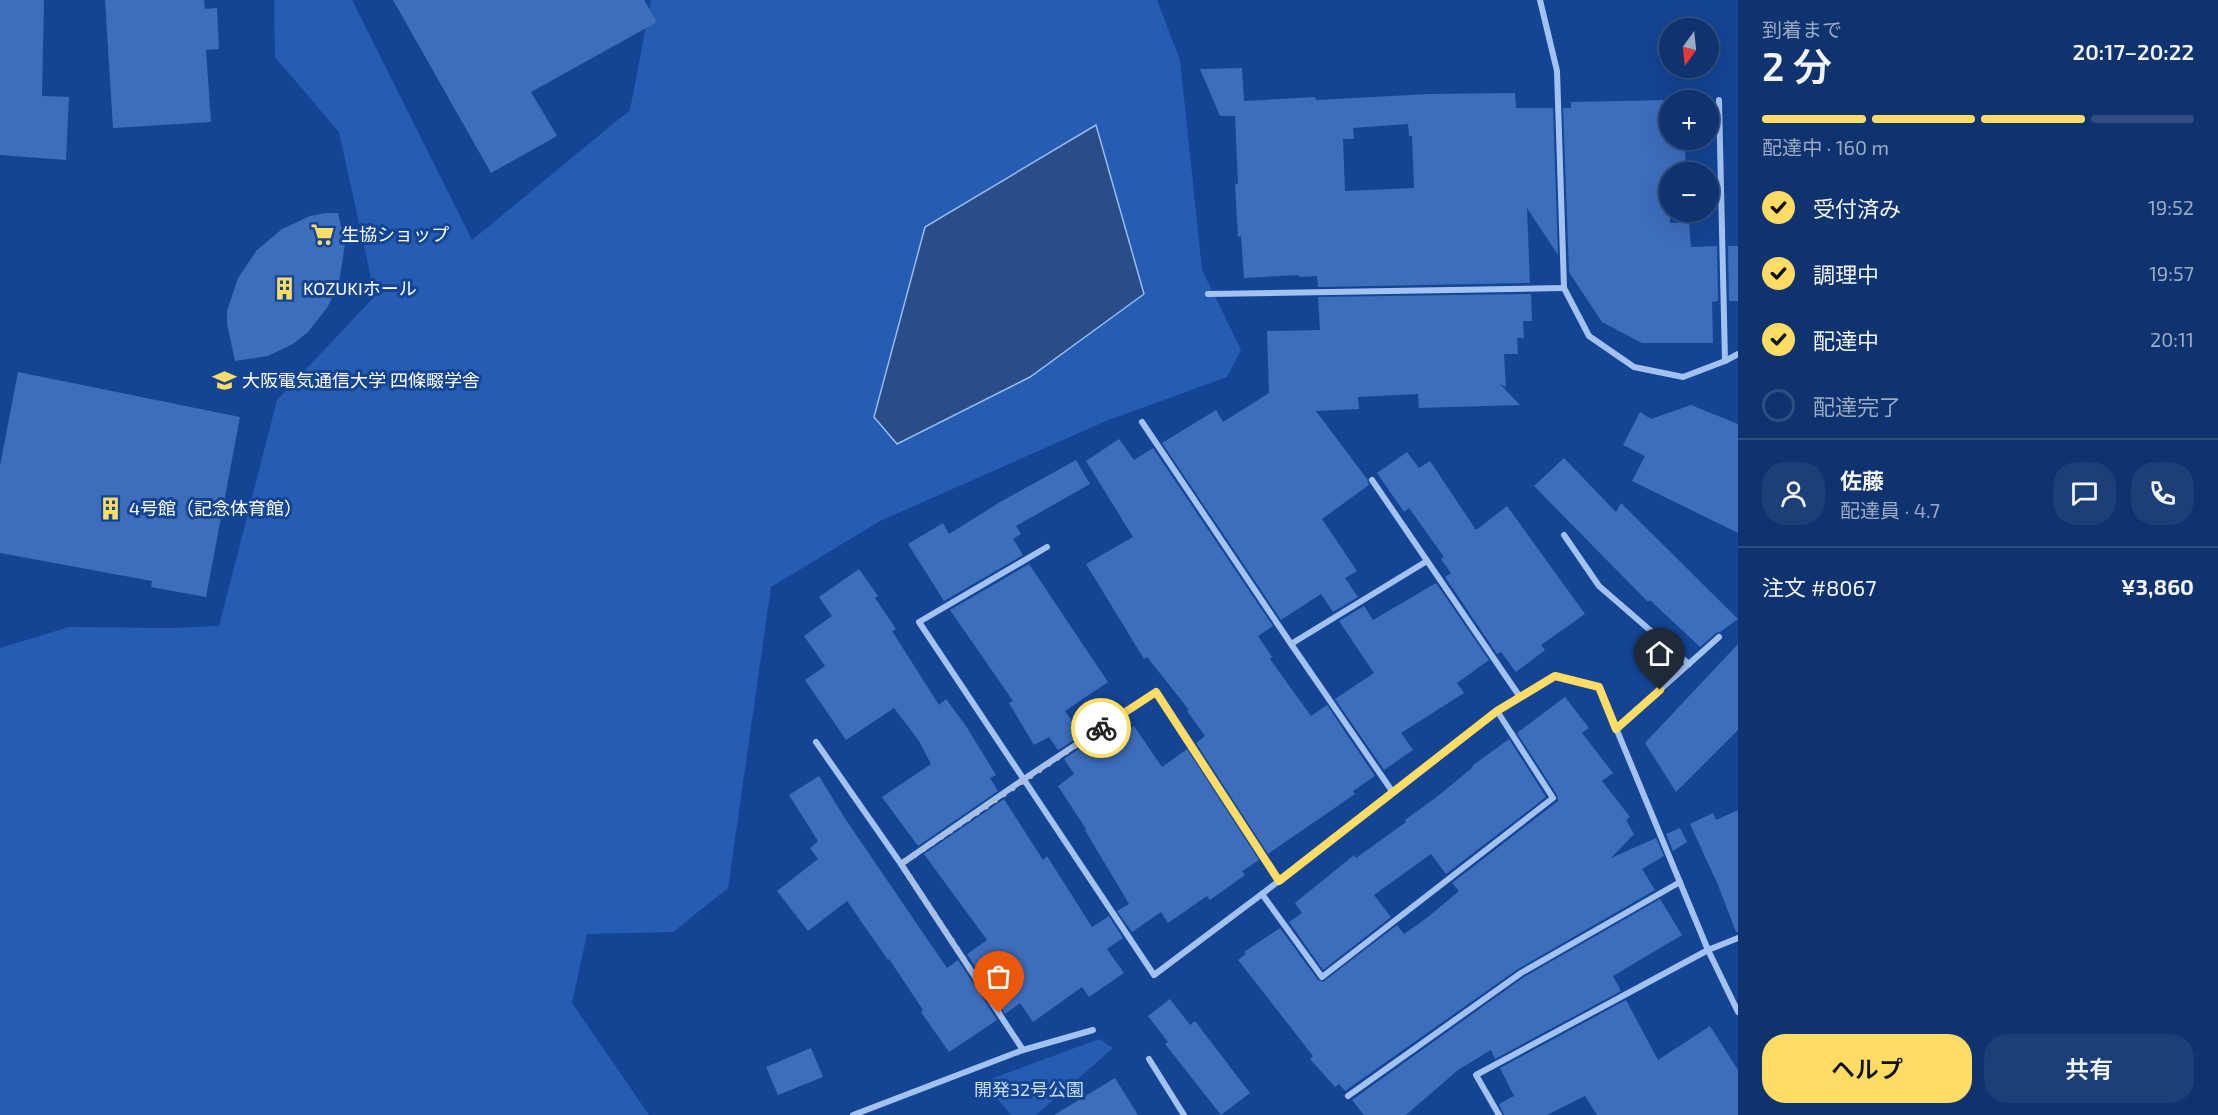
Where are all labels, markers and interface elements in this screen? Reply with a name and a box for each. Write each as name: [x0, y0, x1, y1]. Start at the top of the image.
text: 到着まで: [1762, 17, 1842, 41]
north arrow: [1659, 18, 1719, 78]
map controls: [1659, 18, 1719, 222]
text: 20:17–20:22: [2073, 38, 2194, 64]
text: 2 分: [1762, 42, 1832, 89]
button: +: [1659, 90, 1719, 150]
text: 配達中 · 160 m: [1762, 135, 1889, 159]
button: −: [1659, 162, 1719, 222]
icon: check: [1762, 191, 1795, 224]
text: 受付済み: [1813, 195, 1901, 221]
text: 19:52: [2148, 195, 2194, 219]
supermarket icon: 生協ショップ: [310, 222, 336, 248]
place label: 生協ショップ: [341, 223, 449, 245]
icon: check: [1762, 257, 1795, 290]
text: 調理中: [1813, 261, 1879, 287]
text: 19:57: [2149, 261, 2194, 285]
building icon: KOZUKIホール: [272, 276, 298, 302]
place label: KOZUKIホール: [303, 277, 417, 299]
icon: check: [1762, 323, 1795, 356]
text: 配達中: [1813, 327, 1879, 353]
text: 20:11: [2150, 327, 2194, 351]
school or university icon: 大阪電気通信大学 四條畷学舎: [211, 368, 237, 394]
place label: 大阪電気通信大学 四條畷学舎: [242, 369, 480, 391]
text: 配達完了: [1813, 393, 1901, 419]
button: person: [1762, 462, 1825, 525]
button: chat: [2053, 462, 2116, 525]
button: phone: [2131, 462, 2194, 525]
text: 佐藤: [1840, 467, 1884, 493]
building icon: 4号館（記念体育館）: [98, 496, 124, 522]
place label: 4号館（記念体育館）: [129, 497, 302, 519]
text: 配達員 · 4.7: [1840, 498, 1940, 522]
text: ¥3,860: [2121, 573, 2194, 599]
text: 注文 #8067: [1762, 574, 1876, 600]
pin: [1634, 628, 1685, 690]
icon: home: [1643, 637, 1676, 670]
courier: [1071, 698, 1131, 758]
icon: bike: [1085, 712, 1118, 745]
pin: [973, 951, 1024, 1013]
icon: bag: [982, 960, 1015, 993]
button: ヘルプ: [1762, 1034, 1972, 1103]
button: 共有: [1984, 1034, 2194, 1103]
park label: 開発32号公園: [974, 1078, 1084, 1100]

